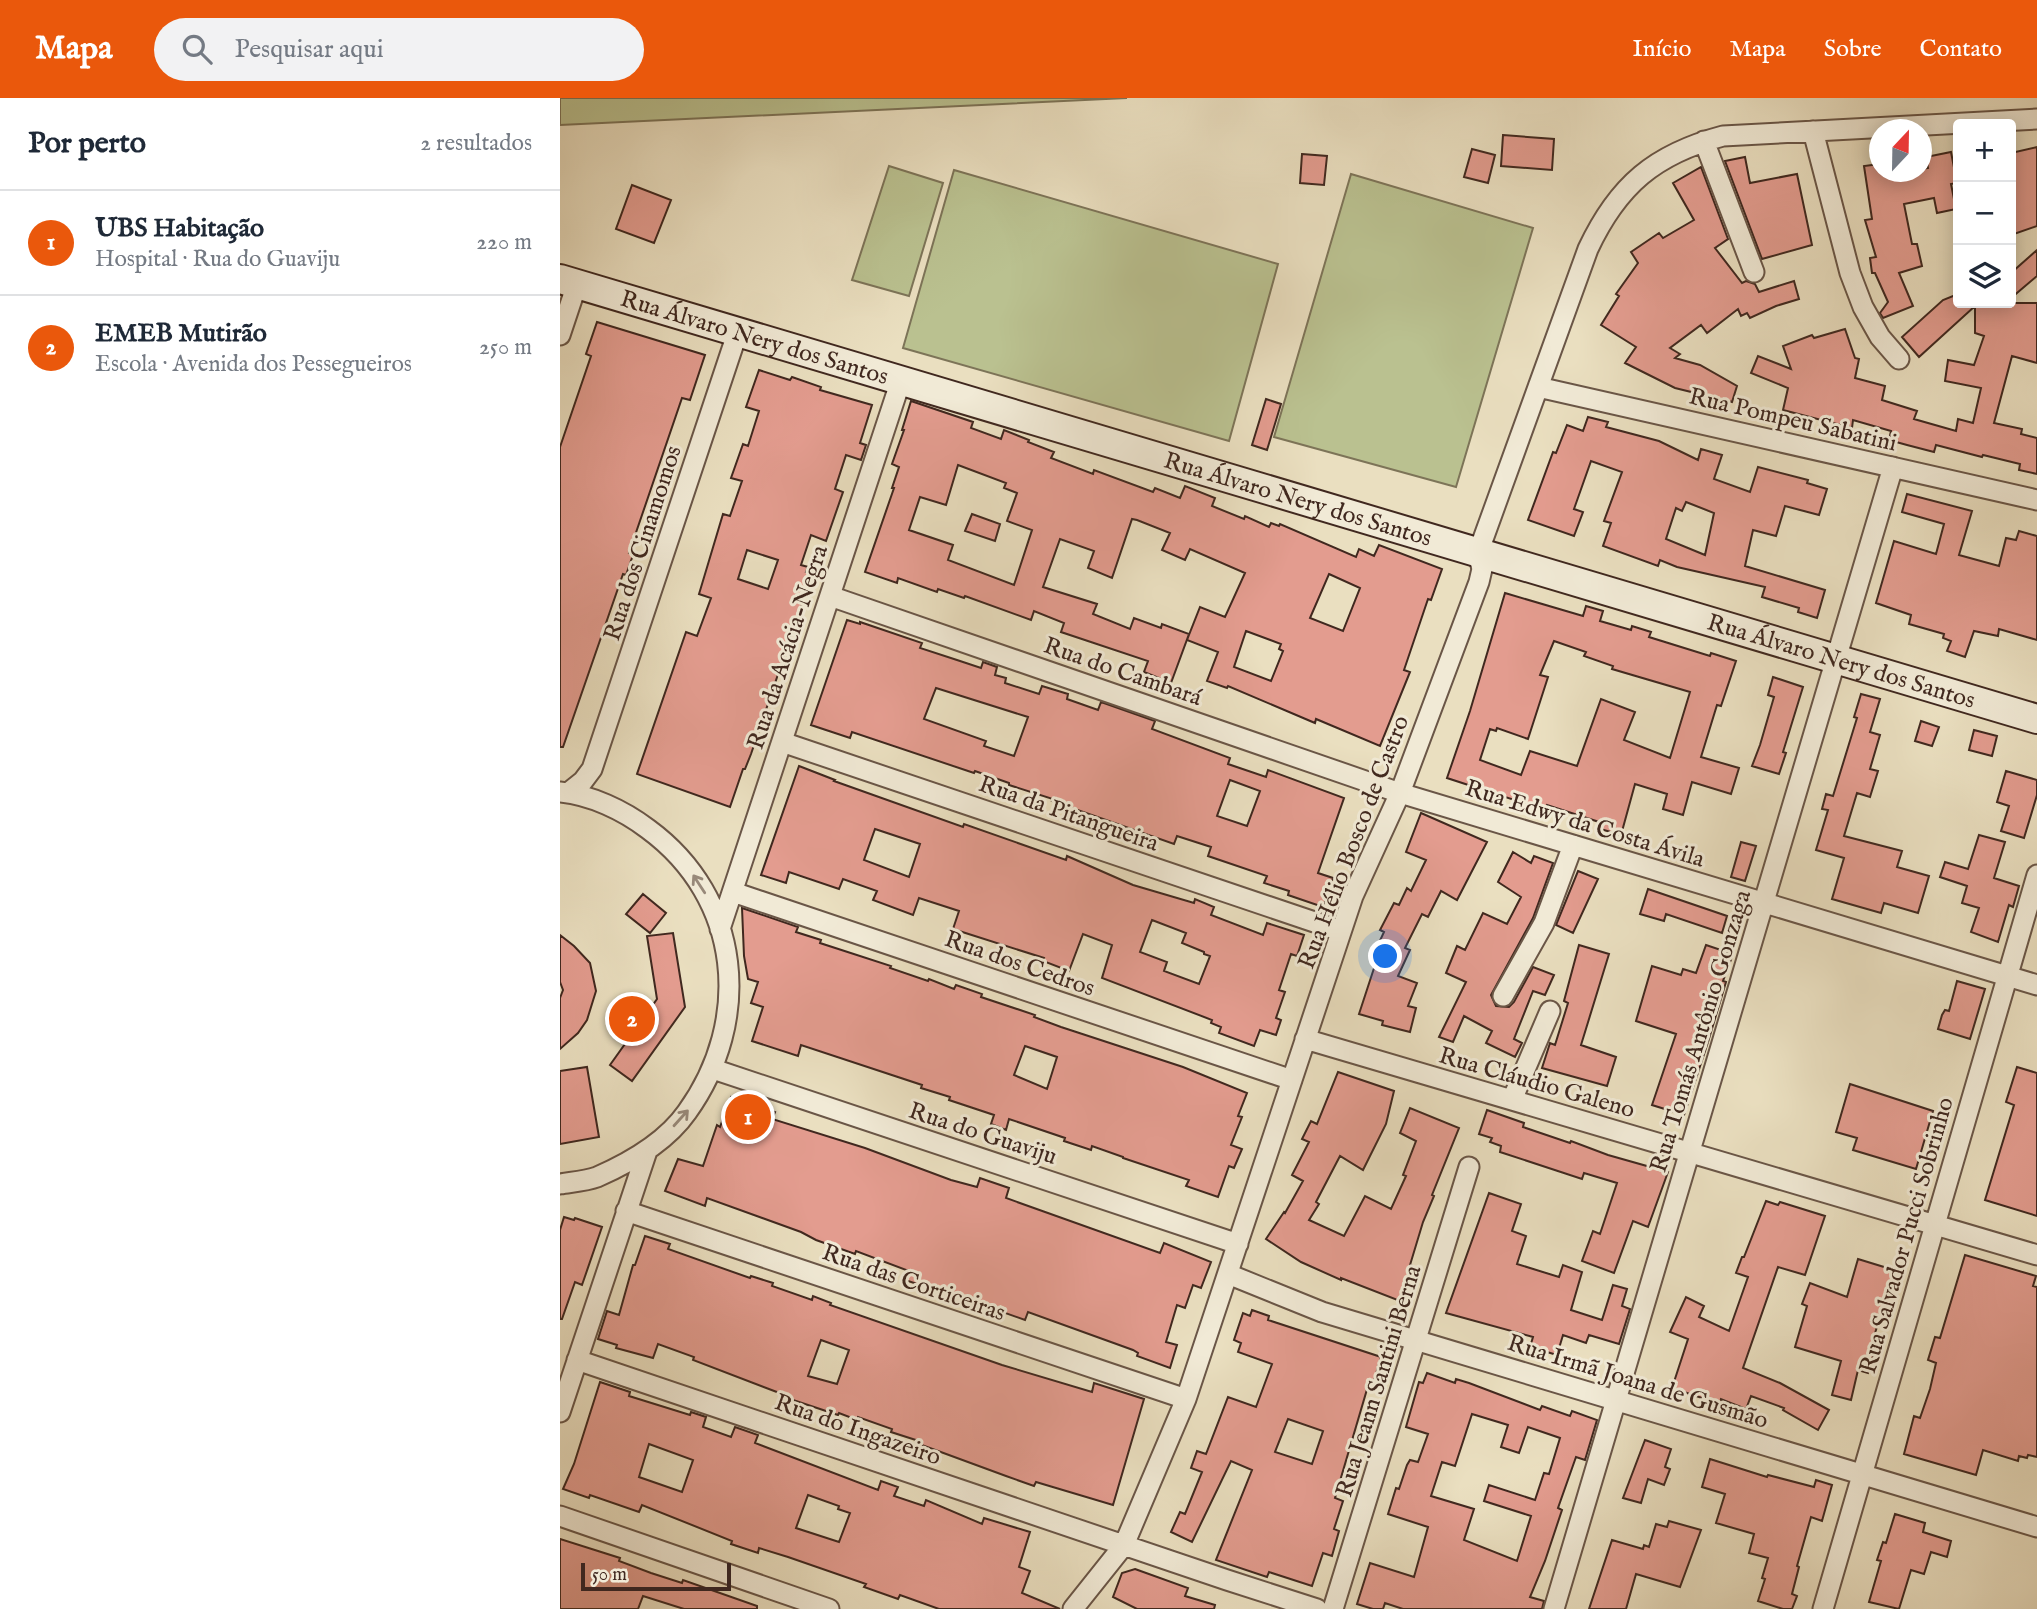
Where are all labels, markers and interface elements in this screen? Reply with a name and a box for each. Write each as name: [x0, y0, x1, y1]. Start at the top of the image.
search box: [154, 18, 644, 81]
text: Mapa: [35, 28, 112, 70]
icon: search: [178, 30, 216, 68]
text: Pesquisar aqui: [234, 33, 384, 66]
text: Início: [1632, 34, 1691, 65]
text: Mapa: [1729, 34, 1786, 65]
text: Sobre: [1824, 34, 1882, 65]
text: Contato: [1920, 34, 2002, 65]
north arrow: [1869, 119, 1932, 182]
map controls: [1953, 119, 2016, 308]
button: +: [1953, 119, 2016, 182]
text: Por perto: [28, 125, 146, 163]
text: 2 resultados: [420, 129, 532, 158]
button: −: [1953, 182, 2016, 245]
text: UBS Habitação: [95, 212, 264, 245]
text: 1: [47, 228, 55, 257]
text: 220 m: [476, 228, 532, 257]
text: Hospital · Rua do Guaviju: [95, 245, 340, 274]
button: layers: [1953, 245, 2016, 308]
street label: Rua Álvaro Nery dos Santos: [616, 284, 892, 393]
text: EMEB Mutirão: [95, 317, 267, 350]
text: 2: [46, 333, 56, 362]
text: 250 m: [479, 333, 532, 362]
text: Escola · Avenida dos Pessegueiros: [95, 350, 412, 379]
street label: Rua Pompeu Sabatini: [1686, 381, 1900, 459]
street label: Rua dos Cinamomos: [597, 442, 690, 645]
street label: Rua Álvaro Nery dos Santos: [1160, 446, 1435, 555]
street label: Rua da Acácia-Negra: [741, 541, 836, 754]
street label: Rua Álvaro Nery dos Santos: [1703, 608, 1979, 717]
street label: Rua do Cambará: [1039, 631, 1206, 714]
street label: Rua Hélio Bosco de Castro: [1292, 711, 1417, 974]
street label: Rua da Pitangueira: [974, 769, 1163, 860]
street label: Rua Edwy da Costa Ávila: [1461, 773, 1709, 876]
one-way arrow: [691, 875, 706, 894]
street label: Rua Tomás Antônio Gonzaga: [1644, 886, 1759, 1176]
street label: Rua dos Cedros: [940, 924, 1099, 1005]
your location: [1368, 939, 1402, 973]
pin: 2: [609, 993, 655, 1045]
street label: Rua Cláudio Galeno: [1435, 1041, 1638, 1126]
pin: 1: [725, 1091, 771, 1143]
street label: Rua Salvador Pucci Sobrinho: [1853, 1094, 1962, 1377]
street label: Rua do Guaviju: [905, 1096, 1061, 1173]
one-way arrow: [673, 1109, 689, 1127]
street label: Rua das Corticeiras: [818, 1238, 1009, 1329]
street label: Rua Jeann Santini Berna: [1329, 1261, 1430, 1501]
street label: Rua Irmã Joana de Gusmão: [1503, 1328, 1772, 1437]
street label: Rua do Ingazeiro: [770, 1387, 945, 1473]
scale bar: [581, 1560, 732, 1592]
text: 50 m: [592, 1563, 627, 1587]

